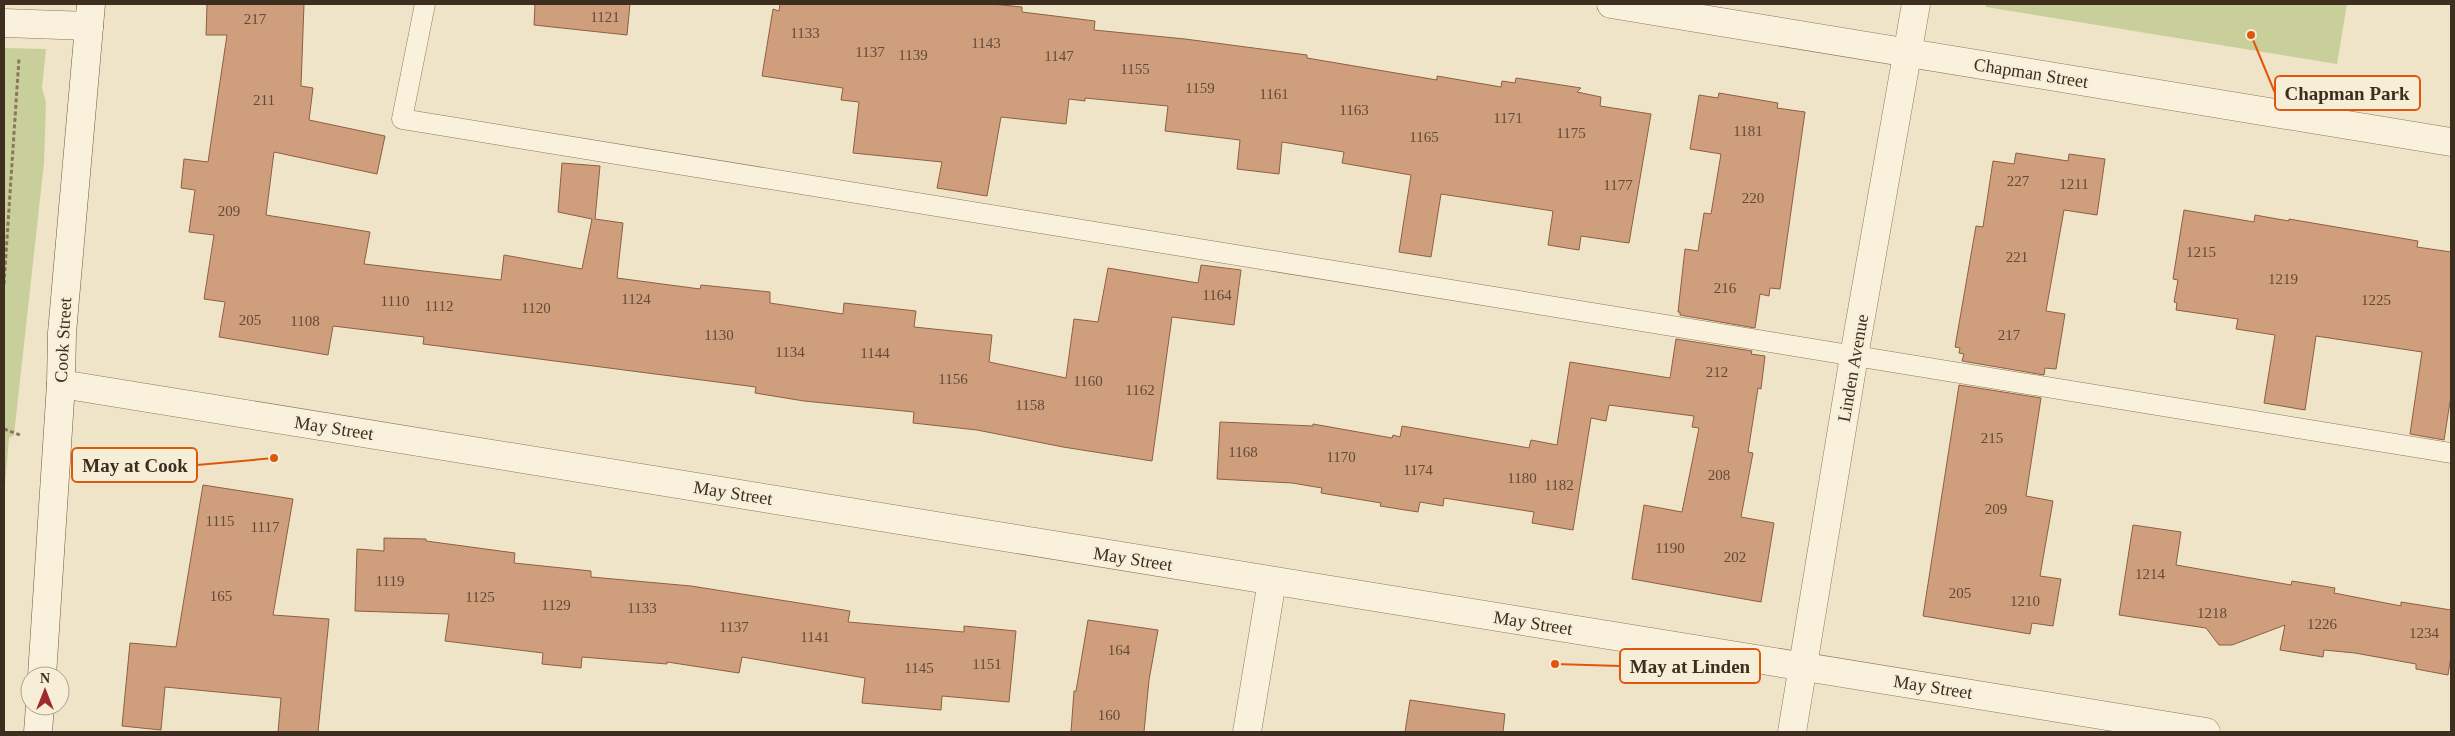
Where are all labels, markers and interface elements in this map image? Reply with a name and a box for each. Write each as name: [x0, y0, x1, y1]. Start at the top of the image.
house number: 1121: [590, 9, 620, 25]
house number: 217: [244, 11, 267, 27]
house number: 1133: [790, 25, 820, 41]
house number: 1143: [971, 35, 1001, 51]
house number: 1137: [855, 44, 885, 60]
house number: 1139: [898, 47, 928, 63]
house number: 1147: [1044, 48, 1074, 64]
street label: Chapman Street: [1972, 54, 2090, 92]
house number: 1155: [1120, 61, 1150, 77]
callout: Chapman Park: [2275, 76, 2420, 110]
house number: 1159: [1185, 80, 1215, 96]
text: Chapman Park: [2284, 83, 2410, 104]
house number: 1161: [1259, 86, 1289, 102]
house number: 211: [253, 92, 275, 108]
house number: 1163: [1339, 102, 1369, 118]
house number: 1171: [1493, 110, 1523, 126]
house number: 1181: [1733, 123, 1763, 139]
house number: 1175: [1556, 125, 1586, 141]
house number: 1165: [1409, 129, 1439, 145]
house number: 227: [2007, 173, 2030, 189]
house number: 1211: [2059, 176, 2089, 192]
house number: 1177: [1603, 177, 1633, 193]
house number: 220: [1742, 190, 1764, 206]
house number: 209: [218, 203, 240, 219]
house number: 1215: [2186, 244, 2216, 260]
house number: 221: [2006, 249, 2028, 265]
house number: 1219: [2268, 271, 2298, 287]
house number: 216: [1714, 280, 1737, 296]
house number: 1164: [1202, 287, 1232, 303]
house number: 1124: [621, 291, 651, 307]
house number: 1225: [2361, 292, 2391, 308]
house number: 1110: [381, 293, 409, 309]
street label: Cook Street: [51, 297, 75, 383]
house number: 1112: [425, 298, 453, 314]
house number: 1120: [521, 300, 551, 316]
house number: 205: [239, 312, 261, 328]
house number: 1108: [290, 313, 320, 329]
street label: Linden Avenue: [1834, 313, 1872, 423]
house number: 1130: [704, 327, 734, 343]
house number: 217: [1998, 327, 2021, 343]
house number: 1134: [775, 344, 805, 360]
house number: 1144: [860, 345, 890, 361]
house number: 212: [1706, 364, 1728, 380]
house number: 1156: [938, 371, 968, 387]
house number: 1160: [1073, 373, 1103, 389]
house number: 1162: [1125, 382, 1155, 398]
house number: 1158: [1015, 397, 1045, 413]
street label: May Street: [293, 412, 375, 444]
house number: 215: [1981, 430, 2003, 446]
house number: 1168: [1228, 444, 1258, 460]
callout: May at Cook: [72, 448, 197, 482]
house number: 1170: [1326, 449, 1356, 465]
text: May at Cook: [82, 455, 188, 476]
house number: 1174: [1403, 462, 1433, 478]
house number: 208: [1708, 467, 1730, 483]
house number: 1180: [1507, 470, 1537, 486]
street label: May Street: [692, 477, 774, 509]
house number: 1182: [1544, 477, 1574, 493]
house number: 209: [1985, 501, 2007, 517]
house number: 1115: [206, 513, 234, 529]
house number: 1117: [251, 519, 280, 535]
house number: 1190: [1655, 540, 1685, 556]
street label: May Street: [1092, 543, 1174, 575]
house number: 202: [1724, 549, 1746, 565]
house number: 1214: [2135, 566, 2166, 582]
house number: 1119: [376, 573, 404, 589]
house number: 205: [1949, 585, 1971, 601]
house number: 165: [210, 588, 232, 604]
house number: 1125: [465, 589, 495, 605]
house number: 1210: [2010, 593, 2040, 609]
house number: 1129: [541, 597, 571, 613]
house number: 1133: [627, 600, 657, 616]
house number: 1218: [2197, 605, 2227, 621]
street label: May Street: [1492, 607, 1574, 639]
house number: 1226: [2307, 616, 2338, 632]
house number: 1137: [719, 619, 749, 635]
house number: 1234: [2409, 625, 2440, 641]
house number: 1141: [800, 629, 830, 645]
house number: 164: [1108, 642, 1131, 658]
callout: May at Linden: [1620, 649, 1760, 683]
house number: 1151: [972, 656, 1002, 672]
text: May at Linden: [1630, 656, 1751, 677]
house number: 1145: [904, 660, 934, 676]
north arrow: [20, 666, 70, 716]
text: N: [40, 671, 50, 686]
street label: May Street: [1892, 671, 1974, 703]
house number: 160: [1098, 707, 1120, 723]

